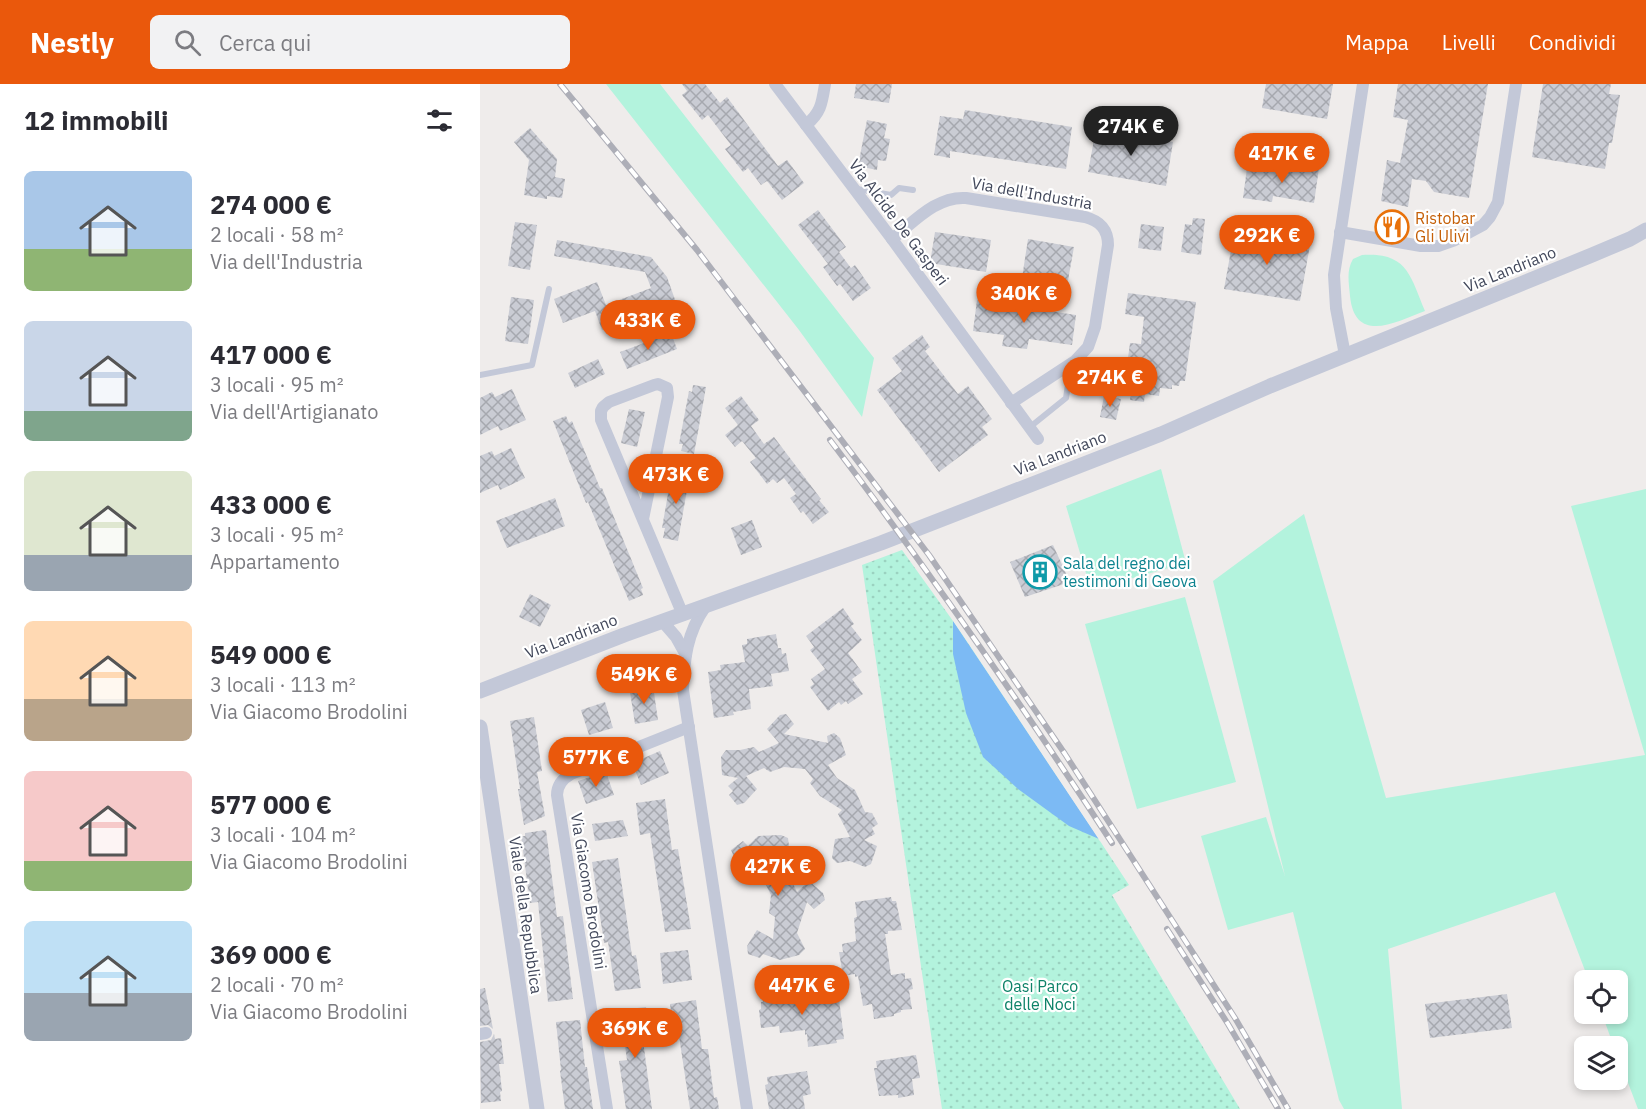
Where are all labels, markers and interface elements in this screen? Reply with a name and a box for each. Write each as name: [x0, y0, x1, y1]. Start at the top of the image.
search box: [150, 15, 570, 69]
text: Nestly: [30, 24, 114, 61]
icon: search: [171, 26, 204, 59]
text: Cerca qui: [219, 28, 311, 57]
text: Mappa: [1345, 28, 1409, 56]
text: Livelli: [1442, 28, 1496, 56]
text: Condividi: [1529, 28, 1616, 56]
text: 12 immobili: [24, 103, 168, 137]
icon: filters: [423, 104, 456, 137]
pin: 274K €: [1082, 106, 1180, 157]
text: 274K €: [1097, 112, 1165, 139]
pin: 417K €: [1233, 133, 1331, 184]
text: 417K €: [1248, 139, 1316, 166]
street label: Via Alcide De Gasperi: [845, 155, 953, 289]
street label: Via dell'Industria: [970, 173, 1094, 214]
text: 274 000 €: [210, 187, 332, 221]
icon: home: [72, 195, 144, 267]
place label: Ristobar Gli Ulivi: [1415, 208, 1475, 246]
restaurant icon: Ristobar Gli Ulivi: [1374, 209, 1410, 245]
pin: 292K €: [1218, 215, 1316, 266]
text: 2 locali · 58 m²: [210, 221, 344, 248]
text: 292K €: [1233, 221, 1301, 248]
street label: Via Landriano: [1461, 241, 1559, 297]
text: Via dell'Industria: [210, 248, 363, 275]
pin: 340K €: [975, 273, 1073, 324]
text: 340K €: [990, 279, 1058, 306]
pin: 433K €: [599, 300, 697, 351]
text: 433K €: [614, 306, 682, 333]
text: 417 000 €: [210, 337, 332, 371]
icon: home: [72, 345, 144, 417]
pin: 274K €: [1061, 357, 1159, 408]
text: 274K €: [1076, 363, 1144, 390]
text: 3 locali · 95 m²: [210, 371, 344, 398]
text: Via dell'Artigianato: [210, 398, 378, 425]
street label: Via Landriano: [1011, 426, 1109, 480]
pin: 473K €: [627, 454, 725, 505]
text: 473K €: [642, 460, 710, 487]
text: 433 000 €: [210, 487, 332, 521]
icon: home: [72, 495, 144, 567]
text: 3 locali · 95 m²: [210, 521, 344, 548]
text: Appartamento: [210, 548, 340, 575]
place label: Sala del regno dei testimoni di Geova: [1063, 553, 1197, 591]
building icon: Sala del regno dei testimoni di Geova: [1022, 554, 1058, 590]
street label: Via Landriano: [522, 609, 620, 663]
text: 549 000 €: [210, 637, 332, 671]
icon: home: [72, 645, 144, 717]
pin: 549K €: [595, 654, 693, 705]
text: 549K €: [610, 660, 678, 687]
text: 3 locali · 113 m²: [210, 671, 356, 698]
text: Via Giacomo Brodolini: [210, 698, 408, 725]
pin: 577K €: [547, 737, 645, 788]
text: 577K €: [562, 743, 630, 770]
text: 577 000 €: [210, 787, 332, 821]
icon: home: [72, 795, 144, 867]
street label: Via Giacomo Brodolini: [567, 811, 611, 971]
text: 3 locali · 104 m²: [210, 821, 356, 848]
street label: Viale della Repubblica: [505, 835, 547, 995]
pin: 427K €: [729, 846, 827, 897]
text: Via Giacomo Brodolini: [210, 848, 408, 875]
text: 427K €: [744, 852, 812, 879]
text: 369 000 €: [210, 937, 332, 971]
icon: home: [72, 945, 144, 1017]
pin: 447K €: [753, 965, 851, 1016]
map controls: [1574, 970, 1628, 1090]
button: locate: [1574, 970, 1628, 1024]
text: 2 locali · 70 m²: [210, 971, 344, 998]
text: 447K €: [768, 971, 836, 998]
park label: Oasi Parco delle Noci: [1002, 976, 1078, 1014]
text: Via Giacomo Brodolini: [210, 998, 408, 1025]
pin: 369K €: [586, 1008, 684, 1059]
text: 369K €: [601, 1014, 669, 1041]
button: layers: [1574, 1036, 1628, 1090]

